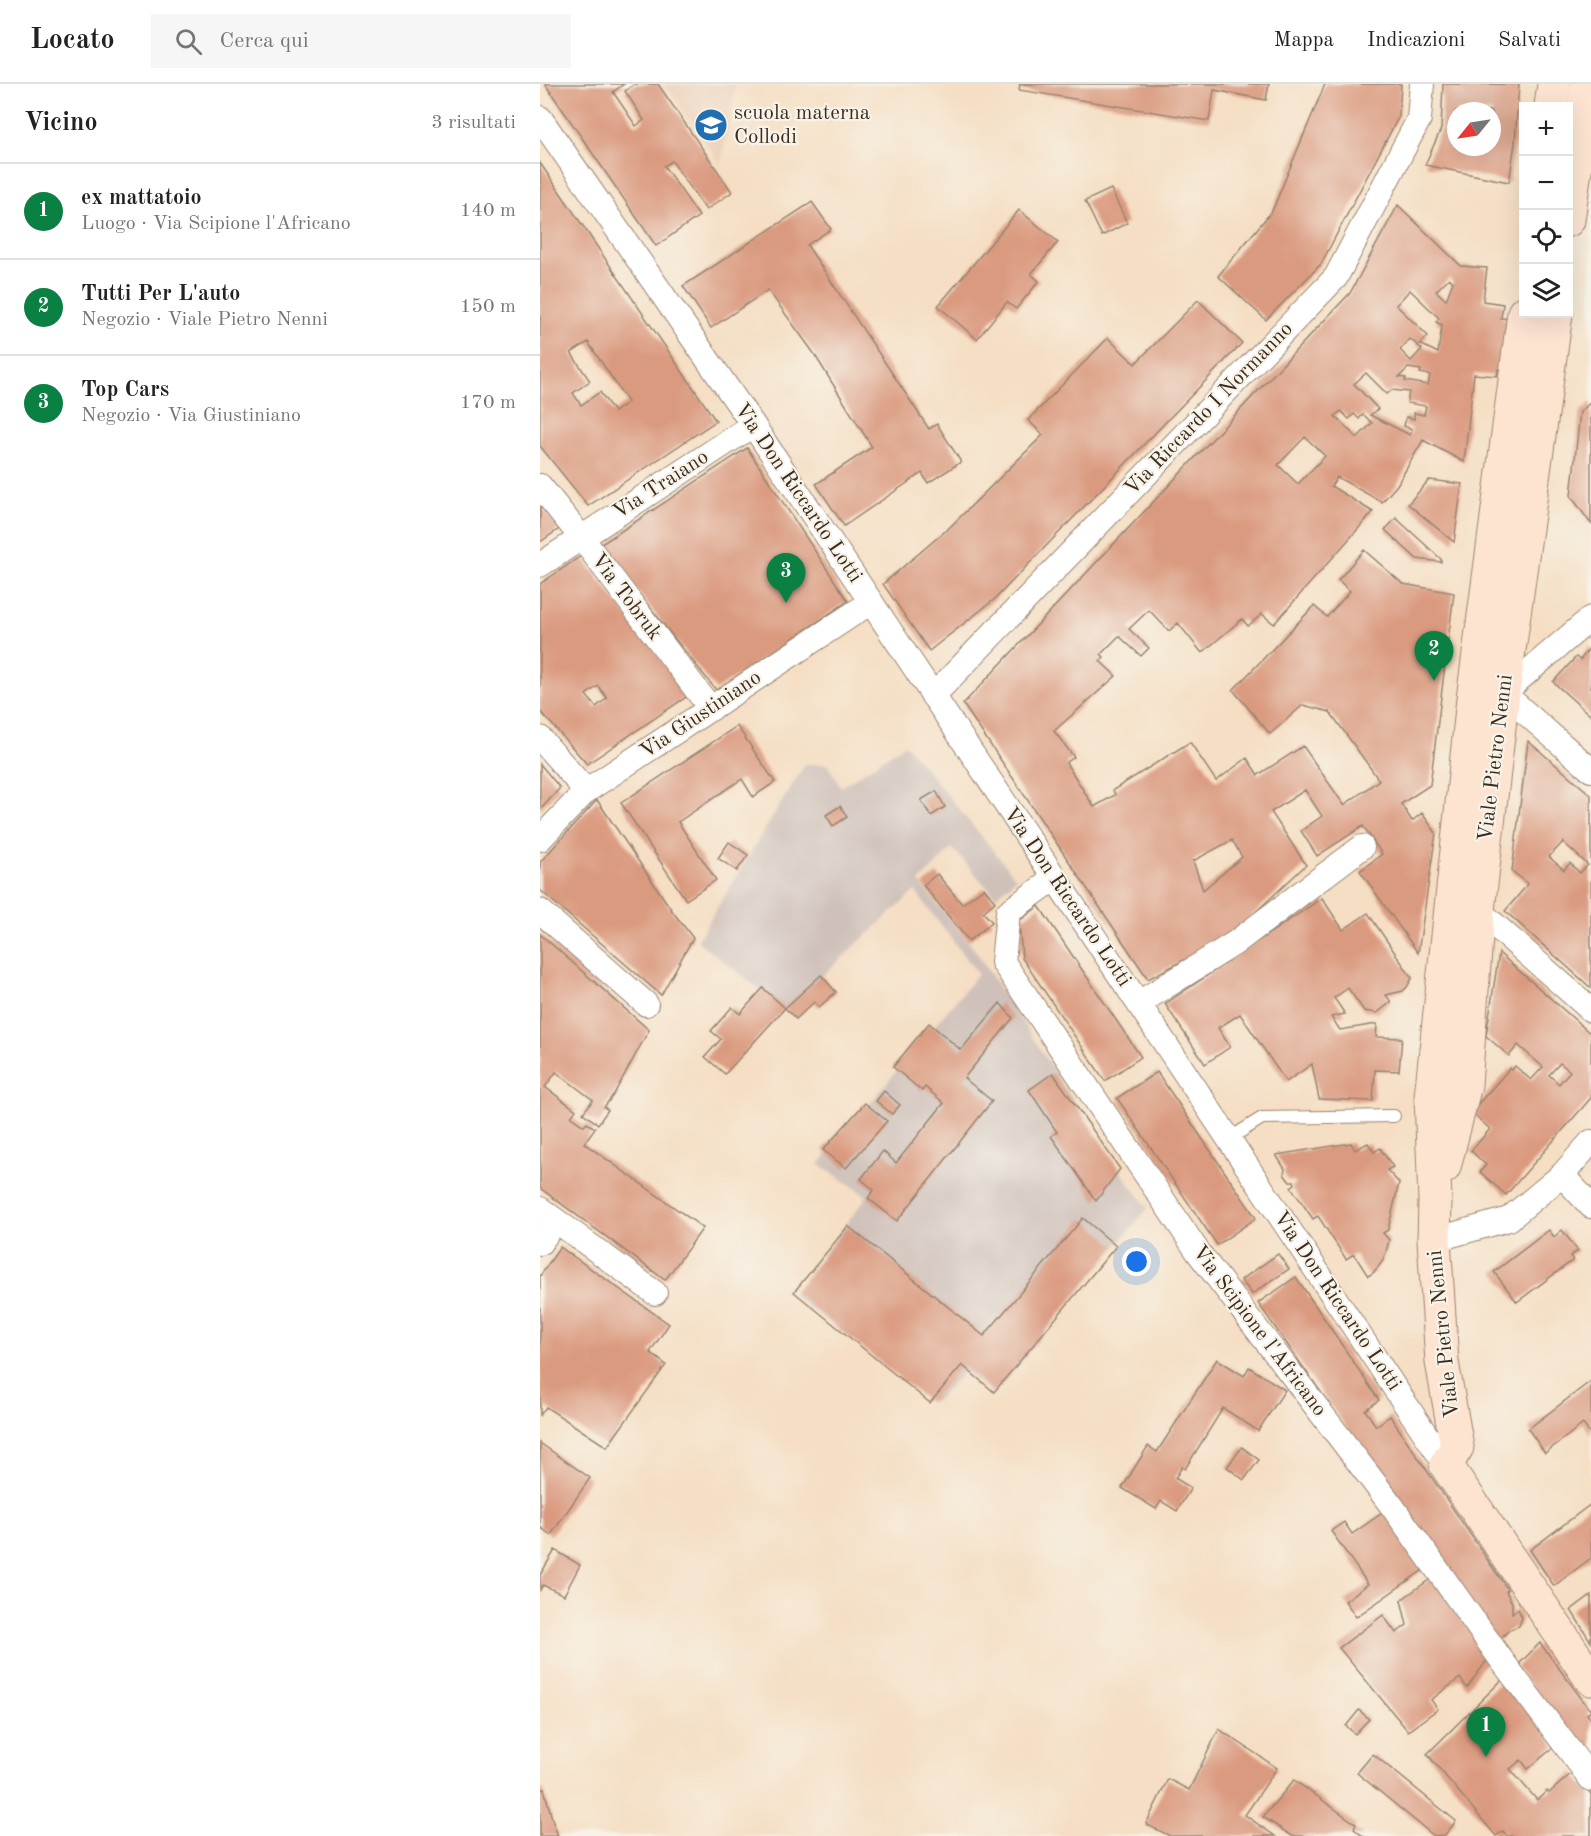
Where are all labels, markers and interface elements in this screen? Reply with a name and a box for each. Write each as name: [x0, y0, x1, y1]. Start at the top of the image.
search box: [151, 14, 571, 68]
icon: search: [172, 25, 205, 58]
text: Locato: [30, 27, 115, 55]
text: Cerca qui: [220, 30, 309, 52]
text: Mappa: [1274, 30, 1334, 51]
text: Indicazioni: [1367, 30, 1465, 51]
text: Salvati: [1498, 30, 1561, 51]
north arrow: [1447, 102, 1501, 156]
map controls: [1519, 102, 1573, 318]
button: +: [1519, 102, 1573, 156]
place label: scuola materna Collodi: [734, 103, 870, 148]
school or university icon: scuola materna Collodi: [693, 107, 729, 143]
text: Vicino: [24, 110, 98, 136]
text: 3 risultati: [431, 113, 516, 133]
button: −: [1519, 156, 1573, 210]
text: ex mattatoio: [81, 187, 202, 209]
text: 1: [38, 201, 49, 221]
text: 140 m: [460, 201, 516, 221]
button: locate: [1519, 210, 1573, 264]
text: Luogo · Via Scipione l'Africano: [81, 214, 351, 234]
button: layers: [1519, 264, 1573, 318]
text: Tutti Per L'auto: [81, 283, 240, 305]
text: 2: [38, 297, 49, 317]
text: 150 m: [460, 297, 516, 317]
text: Negozio · Viale Pietro Nenni: [81, 310, 328, 330]
street label: Via Riccardo I Normanno: [1121, 318, 1297, 500]
text: Top Cars: [81, 379, 169, 401]
text: 3: [38, 393, 49, 413]
text: 170 m: [460, 393, 516, 413]
street label: Via Don Riccardo Lotti: [730, 400, 866, 586]
text: Negozio · Via Giustiniano: [81, 406, 301, 426]
street label: Via Traiano: [610, 447, 712, 523]
street label: Via Tobruk: [587, 550, 665, 644]
pin: 3: [766, 554, 806, 603]
pin: 2: [1414, 632, 1454, 681]
street label: Via Giustiniano: [637, 667, 765, 763]
street label: Viale Pietro Nenni: [1475, 673, 1517, 843]
street label: Via Don Riccardo Lotti: [999, 804, 1135, 990]
street label: Via Don Riccardo Lotti: [1269, 1208, 1405, 1394]
street label: Via Scipione l'Africano: [1188, 1242, 1330, 1420]
your location: [1122, 1247, 1151, 1276]
street label: Viale Pietro Nenni: [1425, 1249, 1463, 1419]
pin: 1: [1466, 1708, 1506, 1757]

